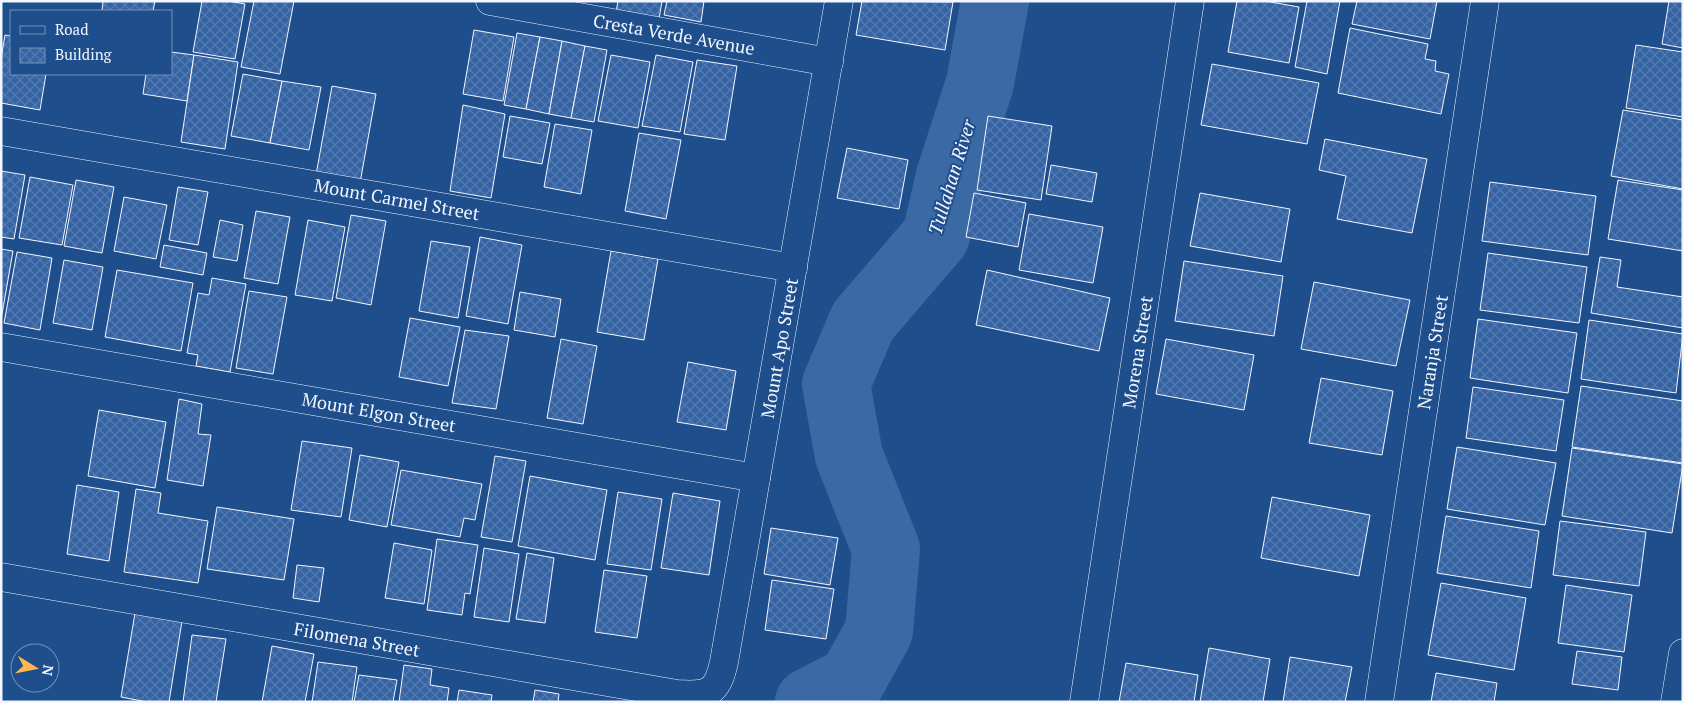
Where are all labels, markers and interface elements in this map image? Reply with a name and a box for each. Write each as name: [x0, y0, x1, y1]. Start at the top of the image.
street label: Cresta Verde Avenue: [591, 8, 757, 60]
legend: [10, 10, 172, 75]
text: Road: [55, 19, 88, 39]
text: Building: [55, 44, 113, 64]
water label: Tullahan River: [922, 116, 981, 238]
street label: Mount Carmel Street: [312, 173, 482, 225]
street label: Mount Apo Street: [755, 276, 803, 420]
street label: Naranja Street: [1411, 293, 1453, 411]
street label: Morena Street: [1116, 294, 1158, 410]
street label: Mount Elgon Street: [300, 387, 458, 437]
street label: Filomena Street: [292, 616, 422, 662]
north arrow: [10, 643, 60, 693]
text: N: [38, 663, 59, 678]

